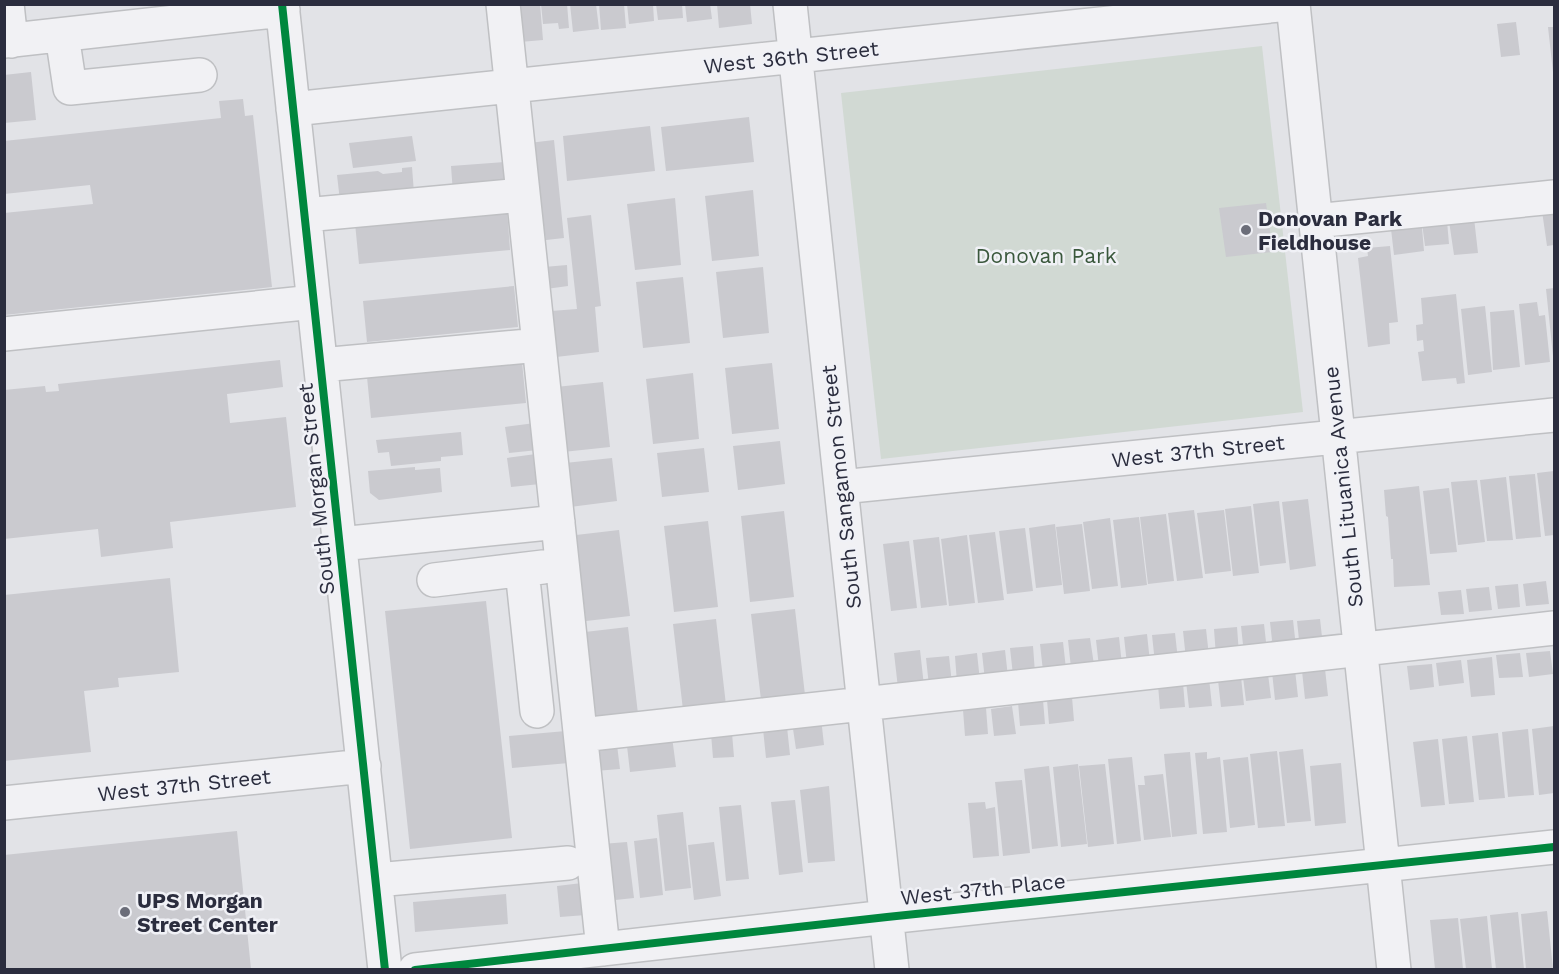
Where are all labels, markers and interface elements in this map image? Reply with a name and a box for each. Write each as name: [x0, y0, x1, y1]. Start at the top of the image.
street label: West 36th Street: [702, 35, 880, 79]
place label: Donovan Park Fieldhouse: [1258, 206, 1403, 255]
marker: Donovan Park Fieldhouse: [1239, 223, 1253, 237]
park label: Donovan Park: [975, 243, 1117, 268]
street label: South Sangamon Street: [816, 364, 866, 610]
street label: South Lituanica Avenue: [1318, 365, 1368, 609]
street label: South Morgan Street: [292, 382, 340, 596]
street label: West 37th Street: [1110, 429, 1286, 473]
street label: West 37th Street: [96, 763, 272, 807]
street label: West 37th Place: [899, 868, 1067, 910]
place label: UPS Morgan Street Center: [137, 888, 278, 937]
marker: UPS Morgan Street Center: [118, 905, 132, 919]

